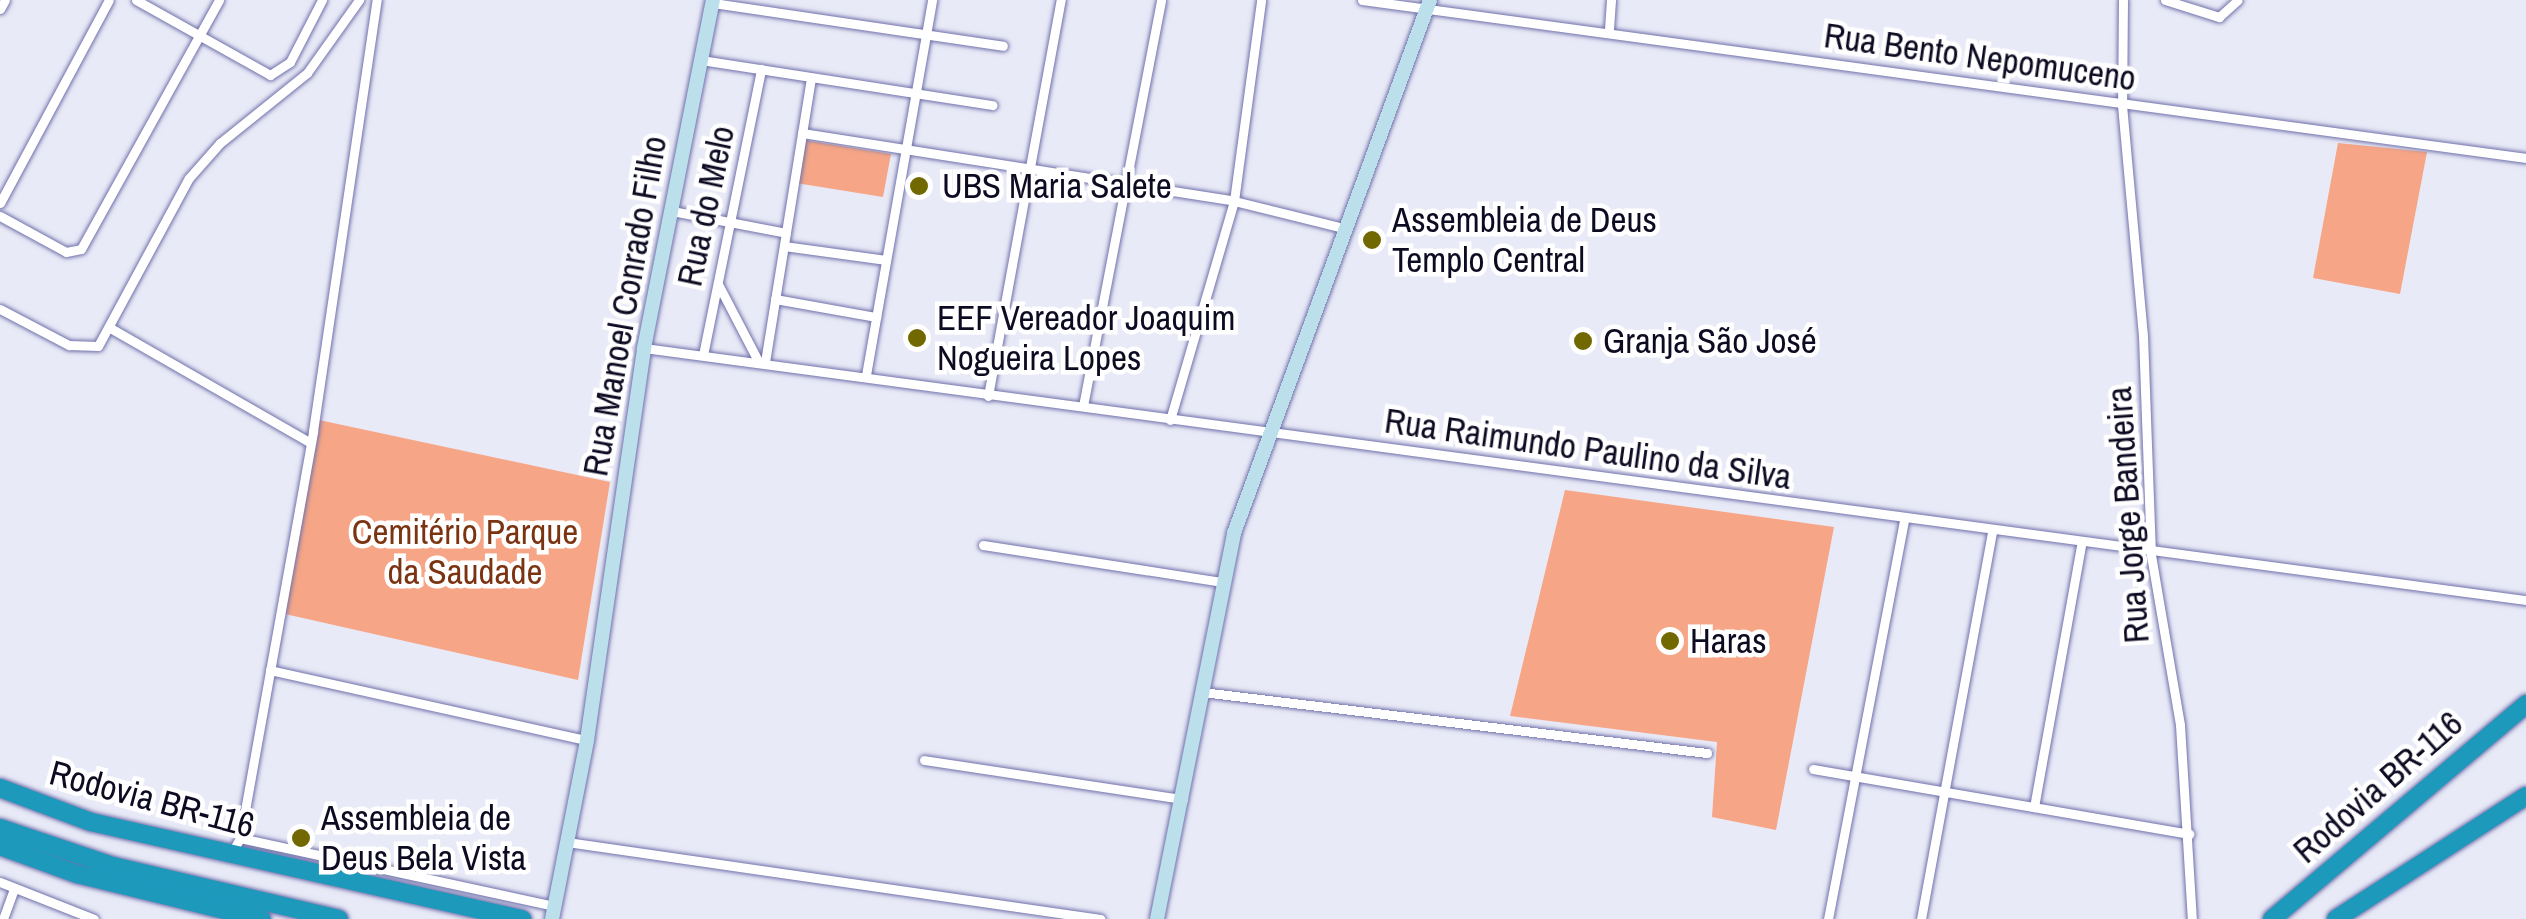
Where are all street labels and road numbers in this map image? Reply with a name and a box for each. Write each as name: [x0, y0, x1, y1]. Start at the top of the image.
street label: Rua Bento Nepomuceno: [1821, 14, 2139, 100]
street label: Rua do Melo: [669, 122, 743, 290]
street label: Rua Manoel Conrado Filho: [574, 133, 676, 479]
street label: Rua Jorge Bandeira: [2098, 385, 2158, 645]
street label: Rua Raimundo Paulino da Silva: [1382, 400, 1794, 498]
street label: Rodovia BR-116: [2285, 702, 2471, 872]
street label: Rodovia BR-116: [45, 752, 259, 846]

